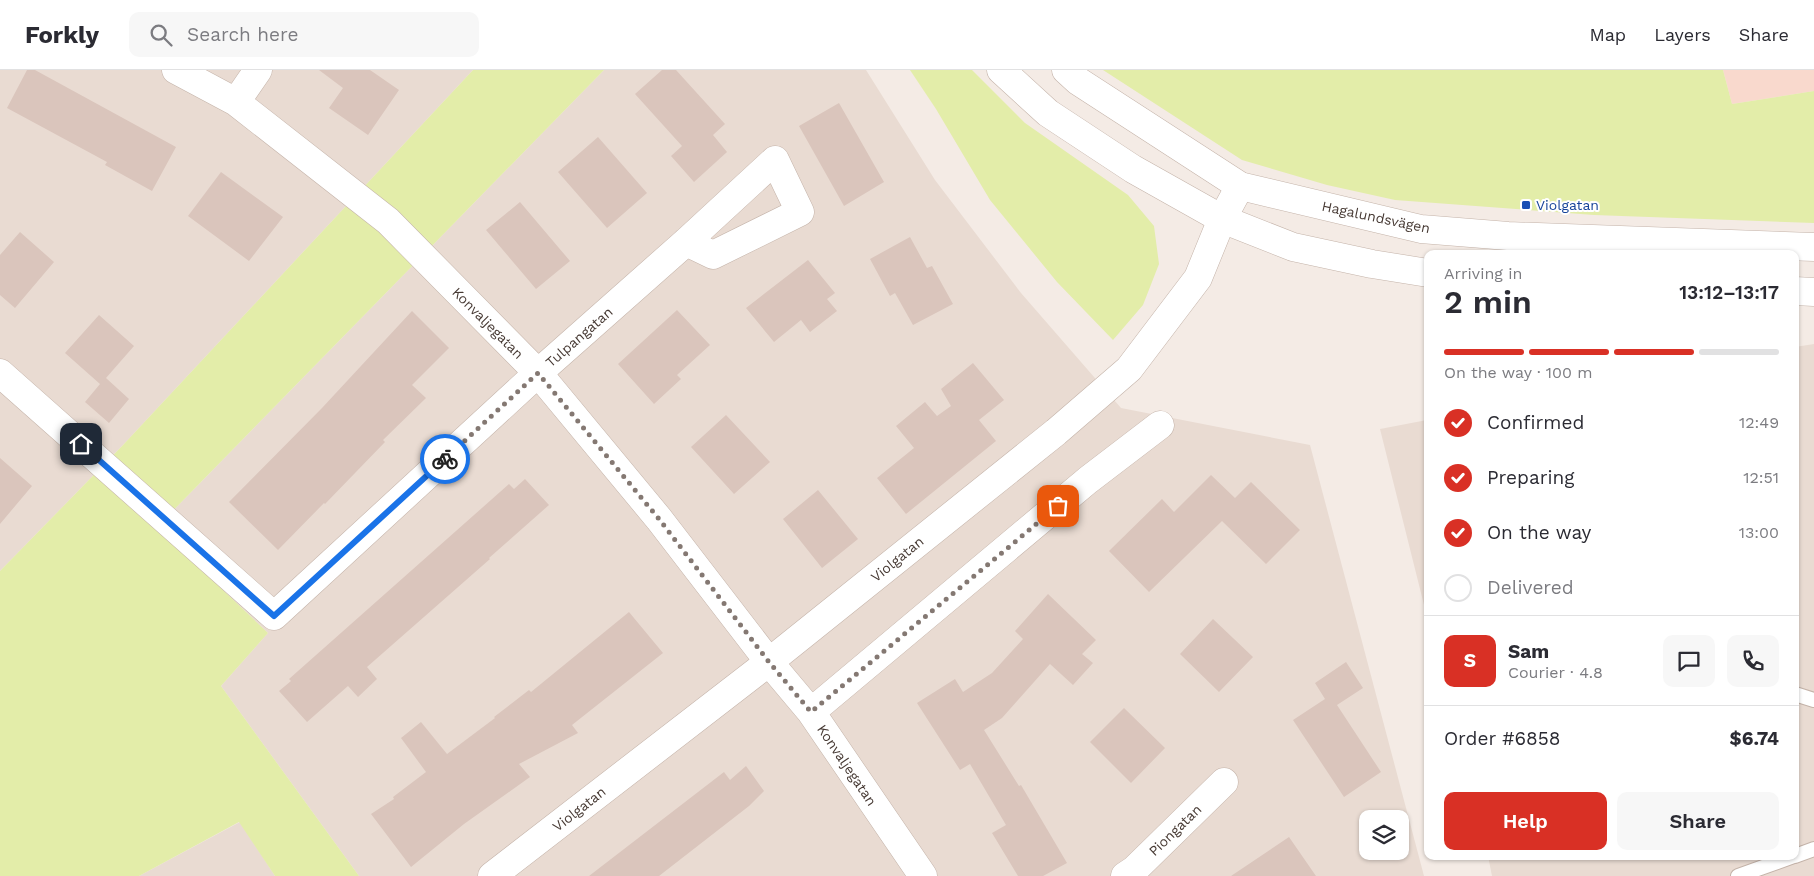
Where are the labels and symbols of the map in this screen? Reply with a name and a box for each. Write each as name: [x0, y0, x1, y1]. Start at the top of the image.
place label: Violgatan: [1536, 197, 1599, 213]
street label: Hagalundsvägen: [1320, 198, 1432, 236]
marker: Violgatan: [1520, 199, 1532, 211]
street label: Konvaljegatan: [449, 284, 527, 362]
street label: Tulpangatan: [542, 304, 616, 370]
pin: [60, 423, 102, 465]
courier: [420, 434, 470, 484]
pin: [1037, 485, 1079, 527]
street label: Violgatan: [867, 533, 927, 585]
street label: Konvaljegatan: [814, 722, 880, 808]
street label: Violgatan: [549, 783, 609, 835]
street label: Piongatan: [1145, 801, 1205, 859]

